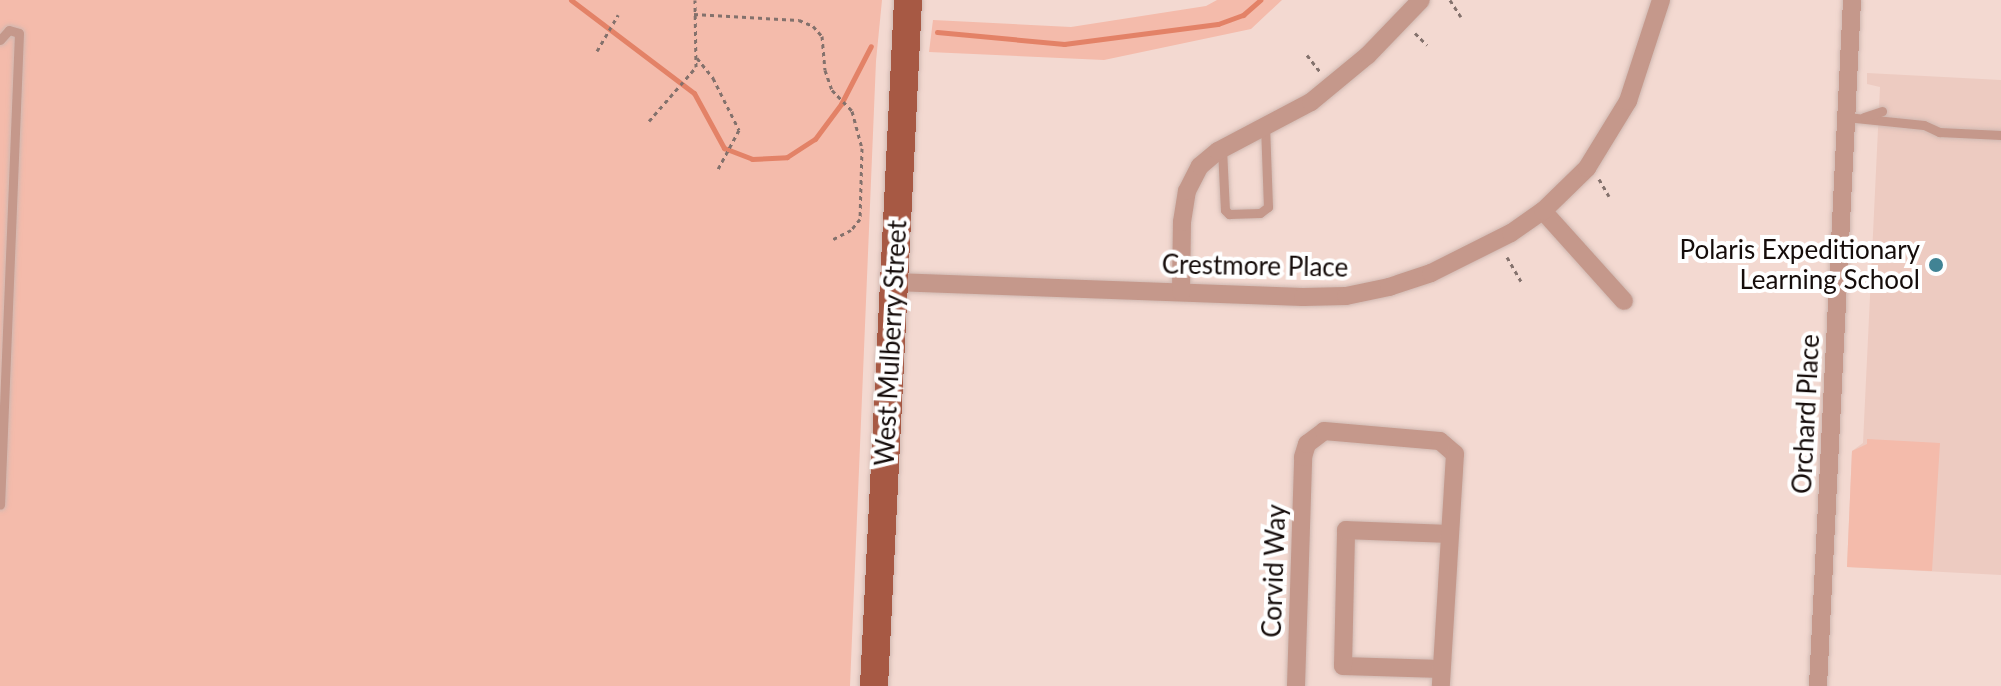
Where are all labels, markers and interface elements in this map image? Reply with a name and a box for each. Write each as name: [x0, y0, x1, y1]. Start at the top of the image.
street label: West Mulberry Street: [869, 219, 913, 467]
place label: Polaris Expeditionary Learning School: [1680, 234, 1920, 296]
street label: Crestmore Place: [1162, 249, 1348, 283]
marker: Polaris Expeditionary Learning School: [1927, 256, 1945, 274]
street label: Orchard Place: [1786, 333, 1826, 495]
street label: Corvid Way: [1256, 504, 1292, 638]

